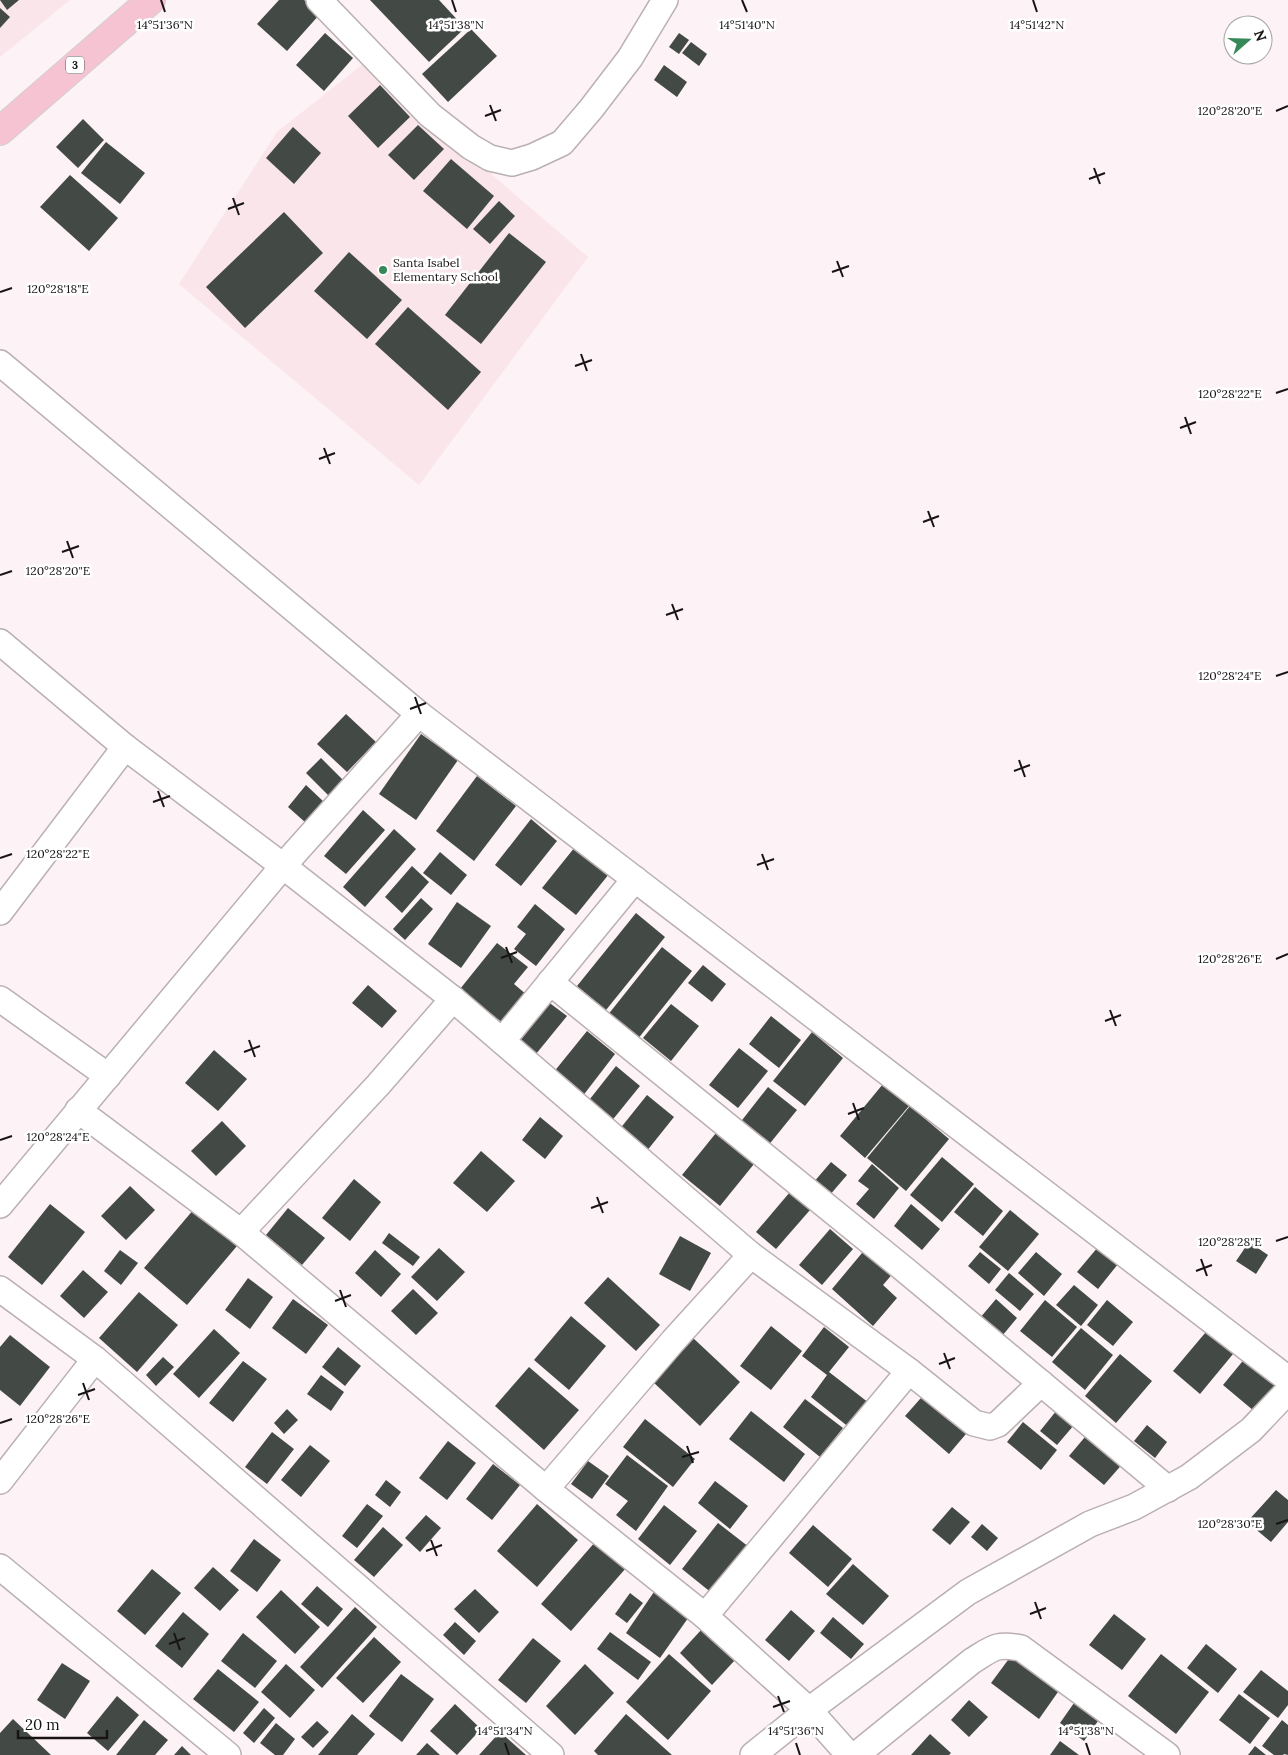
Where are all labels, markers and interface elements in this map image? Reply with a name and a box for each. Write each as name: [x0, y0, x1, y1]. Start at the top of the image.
north arrow: [1223, 15, 1273, 65]
text: 14°51'36"N: [137, 17, 193, 32]
text: 14°51'38"N: [428, 17, 484, 32]
text: 14°51'40"N: [719, 17, 775, 32]
text: 14°51'42"N: [1010, 17, 1064, 32]
text: N: [1250, 27, 1271, 44]
road number: 3: [66, 56, 84, 74]
text: 120°28'20"E: [1198, 103, 1262, 118]
place label: Santa Isabel Elementary School: [393, 255, 498, 284]
marker: Santa Isabel Elementary School: [377, 264, 389, 276]
text: 120°28'18"E: [27, 281, 89, 296]
text: 120°28'22"E: [1198, 386, 1262, 401]
text: 120°28'20"E: [26, 563, 90, 578]
text: 120°28'24"E: [1199, 668, 1261, 683]
text: 120°28'22"E: [26, 846, 90, 861]
text: 120°28'26"E: [1198, 951, 1262, 966]
text: 120°28'24"E: [27, 1129, 89, 1144]
text: 120°28'28"E: [1198, 1234, 1262, 1249]
text: 120°28'26"E: [26, 1411, 90, 1426]
text: 120°28'30"E: [1198, 1516, 1262, 1531]
scale bar: [18, 1708, 106, 1740]
text: 20 m: [25, 1715, 60, 1734]
text: 14°51'34"N: [477, 1723, 533, 1738]
text: 14°51'36"N: [768, 1723, 824, 1738]
text: 14°51'38"N: [1058, 1723, 1114, 1738]

